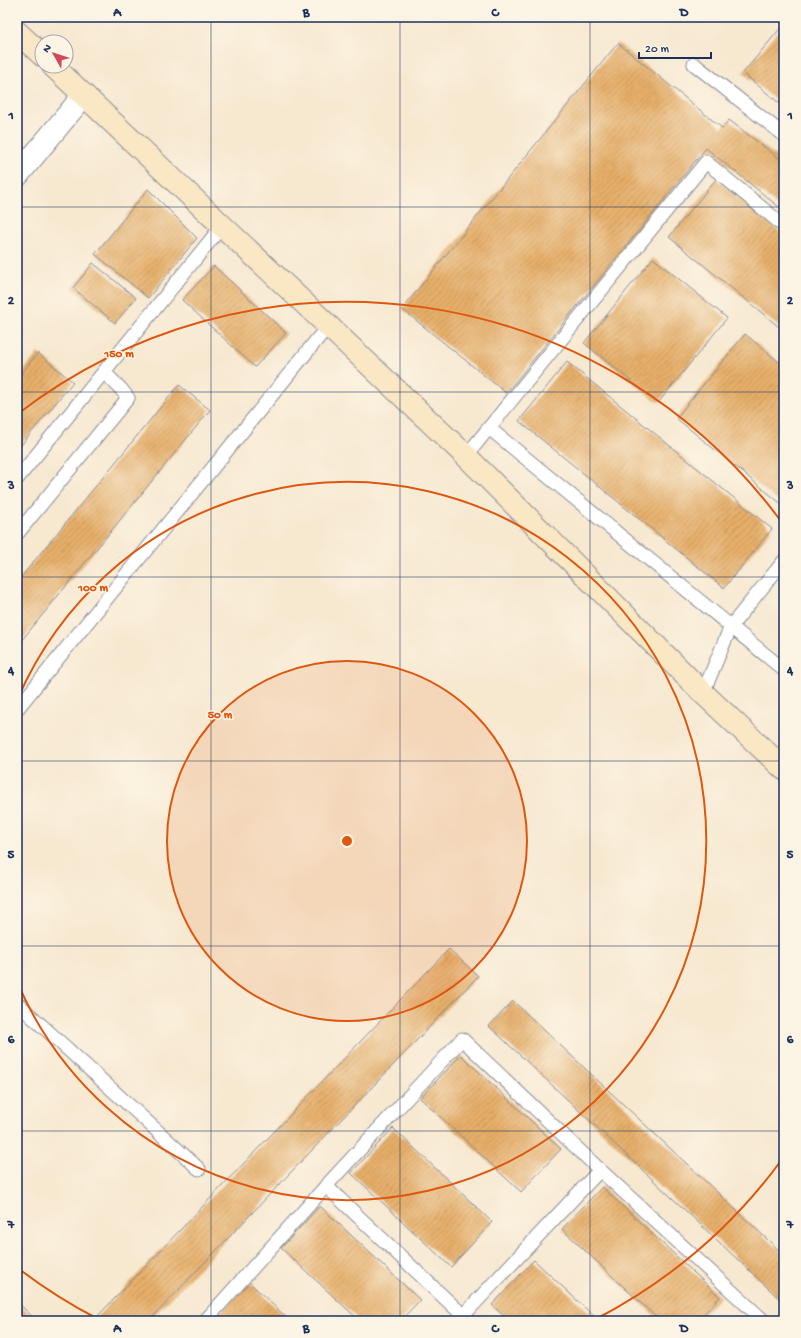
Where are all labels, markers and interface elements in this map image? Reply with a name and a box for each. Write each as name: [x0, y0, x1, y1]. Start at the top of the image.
text: A: [112, 6, 122, 21]
text: B: [302, 6, 311, 21]
text: C: [490, 6, 500, 21]
text: D: [679, 6, 689, 21]
north arrow: [34, 34, 74, 74]
scale bar: [639, 34, 711, 60]
text: N: [41, 42, 55, 56]
text: 20 m: [645, 43, 670, 57]
text: 1: [7, 109, 14, 124]
text: 1: [786, 109, 793, 124]
text: 2: [8, 294, 15, 309]
text: 2: [787, 294, 794, 309]
text: 150 m: [103, 348, 134, 362]
text: 3: [7, 479, 15, 494]
text: 3: [786, 479, 794, 494]
text: 100 m: [77, 582, 108, 596]
text: 4: [7, 664, 15, 679]
text: 4: [786, 664, 794, 679]
text: 50 m: [208, 709, 233, 723]
centre of rings: [340, 834, 354, 848]
text: 5: [8, 848, 15, 863]
text: 5: [787, 848, 794, 863]
text: 6: [8, 1033, 15, 1048]
text: 6: [787, 1033, 794, 1048]
text: 7: [7, 1218, 16, 1233]
text: 7: [786, 1218, 795, 1233]
text: A: [112, 1322, 122, 1337]
text: B: [302, 1322, 311, 1337]
text: C: [490, 1322, 500, 1337]
text: D: [679, 1322, 689, 1337]

